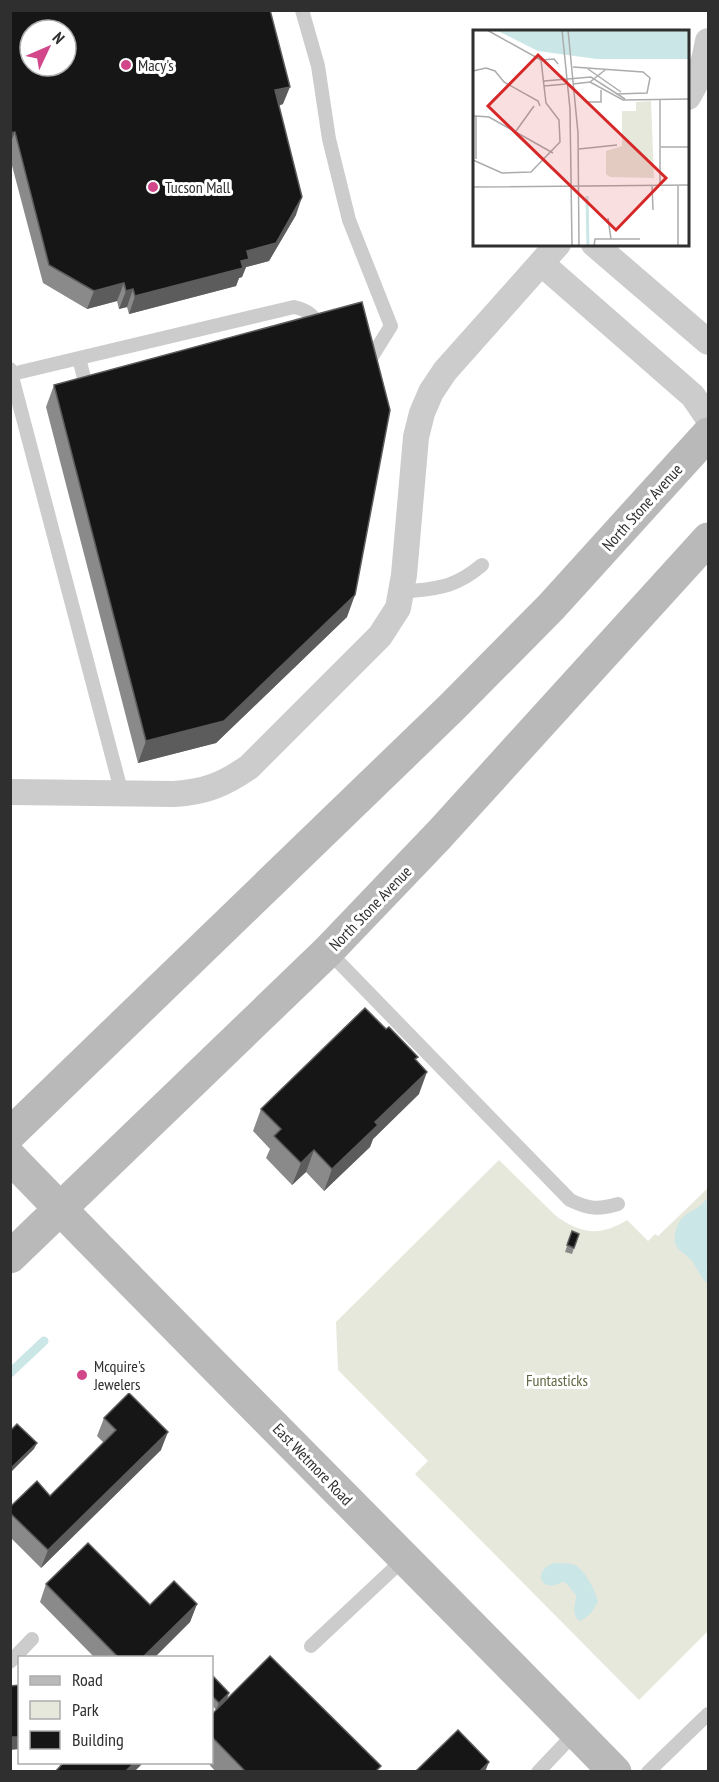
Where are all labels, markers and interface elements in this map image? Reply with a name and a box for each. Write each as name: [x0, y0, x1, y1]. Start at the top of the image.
north arrow: [18, 18, 78, 78]
text: N: [49, 28, 69, 48]
inset map: [473, 30, 689, 246]
place label: Macy's: [138, 55, 174, 75]
marker: Macy's: [119, 58, 133, 72]
place label: Tucson Mall: [165, 177, 230, 197]
marker: Tucson Mall: [146, 180, 160, 194]
street label: North Stone Avenue: [598, 459, 686, 555]
street label: North Stone Avenue: [325, 861, 415, 955]
place label: Mcquire's Jewelers: [93, 1356, 145, 1394]
marker: Mcquire's Jewelers: [75, 1368, 89, 1382]
park label: Funtasticks: [526, 1370, 588, 1390]
street label: East Wetmore Road: [269, 1419, 357, 1509]
legend: [18, 1656, 213, 1764]
text: Road: [72, 1668, 103, 1691]
text: Park: [72, 1698, 99, 1721]
text: Building: [72, 1728, 124, 1751]

